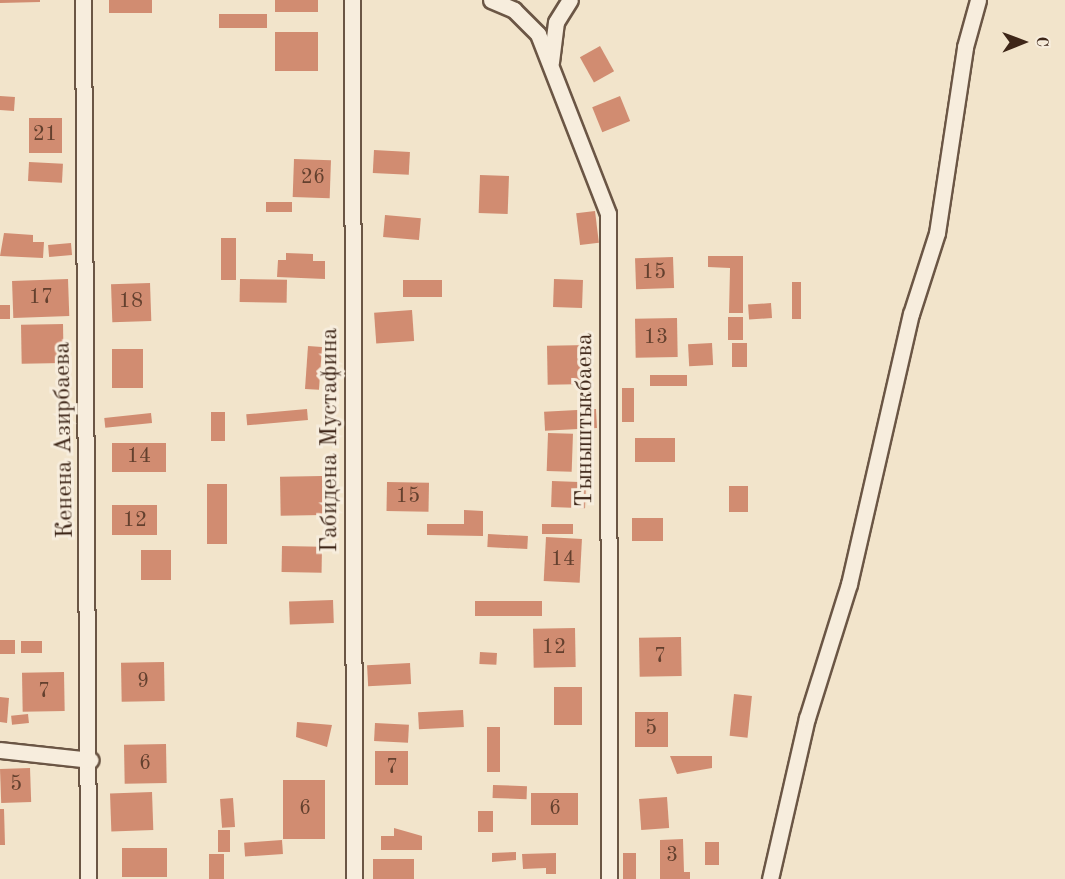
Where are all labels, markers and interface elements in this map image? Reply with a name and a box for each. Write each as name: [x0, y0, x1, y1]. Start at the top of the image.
north arrow: [993, 12, 1053, 72]
text: С: [1033, 36, 1049, 47]
house number: 21: [33, 122, 57, 148]
house number: 26: [301, 165, 325, 191]
house number: 15: [642, 260, 666, 286]
house number: 17: [29, 285, 53, 311]
house number: 18: [119, 289, 143, 315]
house number: 13: [644, 325, 668, 351]
street label: Габидена Мустафина: [317, 328, 345, 552]
street label: Тыныштыкбаева: [572, 333, 600, 507]
street label: Кенена Азирбаева: [49, 341, 81, 539]
house number: 14: [127, 444, 151, 470]
house number: 15: [396, 484, 420, 510]
house number: 12: [123, 508, 147, 534]
house number: 14: [551, 547, 575, 573]
house number: 12: [542, 635, 566, 661]
house number: 7: [654, 644, 666, 670]
house number: 9: [137, 669, 149, 695]
house number: 7: [38, 679, 50, 705]
house number: 5: [645, 716, 657, 742]
house number: 6: [139, 751, 151, 777]
house number: 7: [386, 755, 398, 781]
house number: 5: [10, 772, 22, 798]
house number: 6: [299, 796, 311, 822]
house number: 6: [549, 796, 561, 822]
house number: 3: [666, 843, 678, 869]

